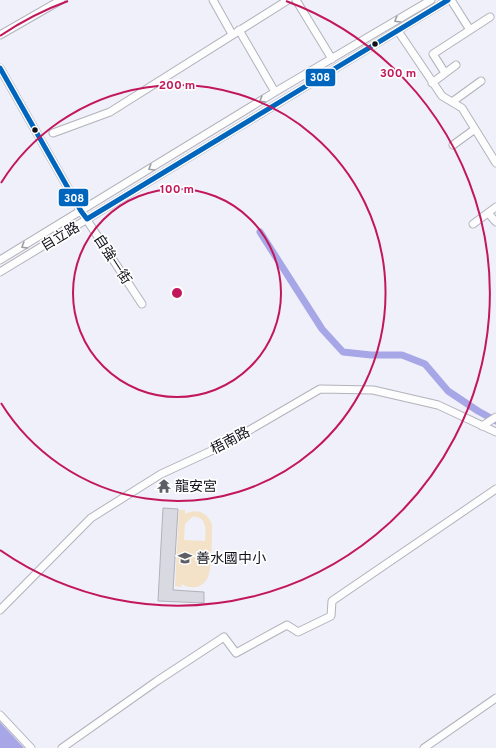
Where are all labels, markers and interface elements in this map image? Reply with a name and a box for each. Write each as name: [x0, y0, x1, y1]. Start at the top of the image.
one-way arrow: [394, 15, 401, 22]
unlabelled marker: [370, 39, 380, 49]
text: 300 m: [380, 66, 416, 82]
line badge: 308: [305, 68, 336, 87]
text: 308: [310, 71, 330, 85]
text: 200 m: [159, 78, 195, 94]
one-way arrow: [259, 96, 266, 103]
unlabelled marker: [30, 125, 40, 135]
one-way arrow: [148, 164, 155, 171]
text: 100 m: [160, 182, 194, 198]
line badge: 308: [58, 188, 89, 207]
text: 308: [64, 192, 84, 206]
street label: 自立路: [38, 219, 83, 255]
street label: 自強一街: [89, 232, 134, 288]
one-way arrow: [21, 241, 28, 248]
centre of rings: [170, 286, 184, 300]
street label: 梧南路: [208, 424, 253, 459]
temple icon: 龍安宮: [156, 478, 172, 494]
place label: 龍安宮: [175, 478, 217, 496]
school or university icon: 善水國中小: [177, 550, 193, 566]
place label: 善水國中小: [196, 551, 266, 568]

